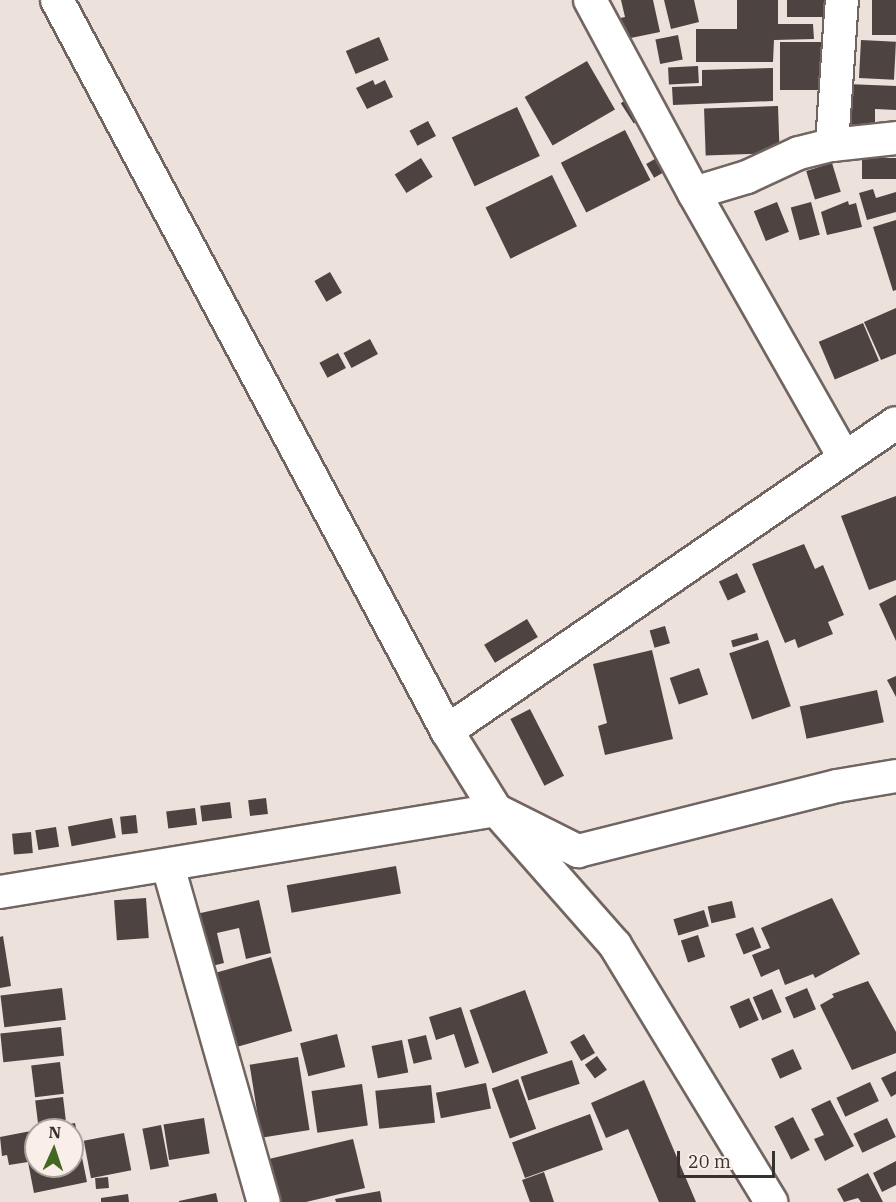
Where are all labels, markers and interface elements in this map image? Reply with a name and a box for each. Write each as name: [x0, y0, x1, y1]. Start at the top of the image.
north arrow: [24, 1118, 84, 1178]
text: N: [48, 1122, 62, 1142]
scale bar: [680, 1139, 778, 1177]
text: 20 m: [688, 1150, 731, 1173]

